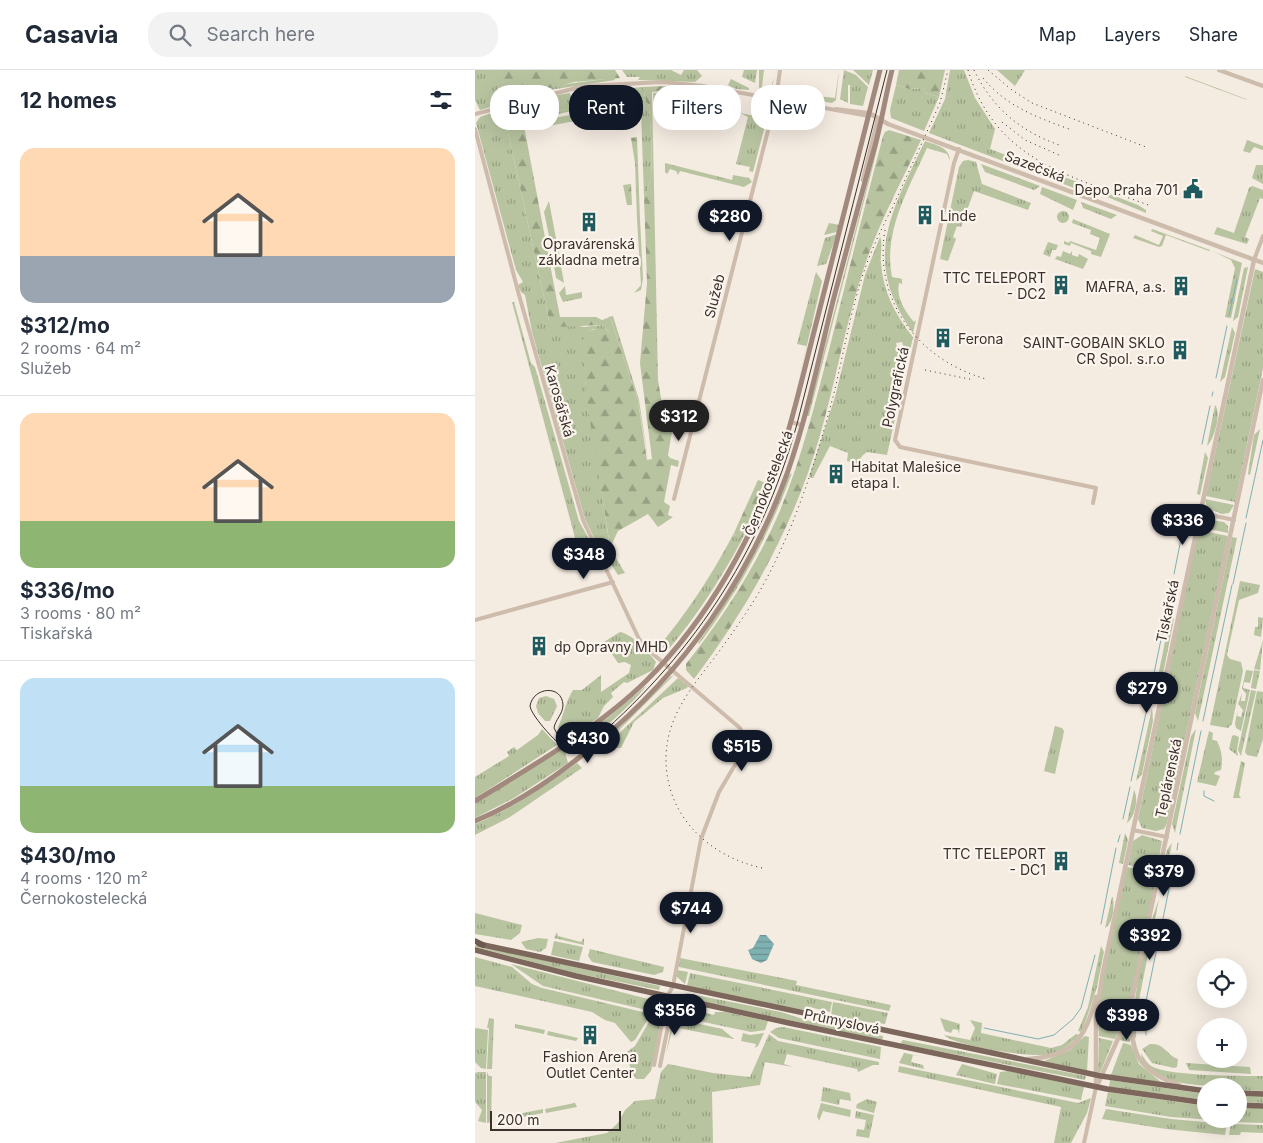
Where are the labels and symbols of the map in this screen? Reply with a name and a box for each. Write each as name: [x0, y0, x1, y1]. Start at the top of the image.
street label: Sazečská: [1002, 147, 1068, 185]
public building icon: Depo Praha 701: [1182, 178, 1204, 200]
place label: Depo Praha 701: [1074, 181, 1178, 198]
pin: $280: [700, 200, 760, 242]
building icon: Linde: [914, 204, 936, 226]
place label: Linde: [940, 207, 976, 224]
building icon: Opravárenská základna metra: [578, 211, 600, 233]
place label: Opravárenská základna metra: [538, 235, 640, 268]
place label: TTC TELEPORT - DC2: [943, 269, 1046, 302]
street label: Služeb: [700, 272, 728, 320]
building icon: TTC TELEPORT - DC2: [1050, 274, 1072, 296]
building icon: MAFRA, a.s.: [1170, 275, 1192, 297]
place label: MAFRA, a.s.: [1085, 278, 1166, 295]
building icon: Ferona: [932, 327, 954, 349]
place label: Ferona: [958, 330, 1003, 347]
place label: SAINT-GOBAIN SKLO CR Spol. s.r.o: [1023, 334, 1165, 367]
building icon: SAINT-GOBAIN SKLO CR Spol. s.r.o: [1169, 339, 1191, 361]
street label: Polygrafická: [878, 345, 912, 429]
street label: Karosářská: [542, 363, 578, 439]
pin: $312: [649, 400, 709, 442]
street label: Černokostelecká: [740, 428, 796, 538]
place label: Habitat Malešice etapa I.: [851, 458, 961, 491]
building icon: Habitat Malešice etapa I.: [825, 463, 847, 485]
pin: $336: [1153, 504, 1213, 546]
pin: $348: [554, 538, 614, 580]
street label: Tiskařská: [1152, 578, 1182, 644]
building icon: dp Opravny MHD: [528, 635, 550, 657]
place label: dp Opravny MHD: [554, 638, 668, 655]
pin: $279: [1117, 672, 1177, 714]
pin: $430: [558, 722, 618, 764]
pin: $515: [712, 730, 772, 772]
street label: Teplárenská: [1151, 737, 1185, 819]
place label: TTC TELEPORT - DC1: [943, 845, 1046, 878]
building icon: TTC TELEPORT - DC1: [1050, 850, 1072, 872]
pin: $379: [1134, 854, 1194, 897]
pin: $744: [661, 892, 721, 934]
pin: $392: [1120, 918, 1180, 961]
pin: $356: [645, 994, 705, 1036]
pin: $398: [1097, 998, 1157, 1041]
street label: Průmyslová: [803, 1005, 881, 1037]
building icon: Fashion Arena Outlet Center: [579, 1024, 601, 1046]
place label: Fashion Arena Outlet Center: [543, 1048, 637, 1081]
scale bar: [490, 1108, 621, 1131]

